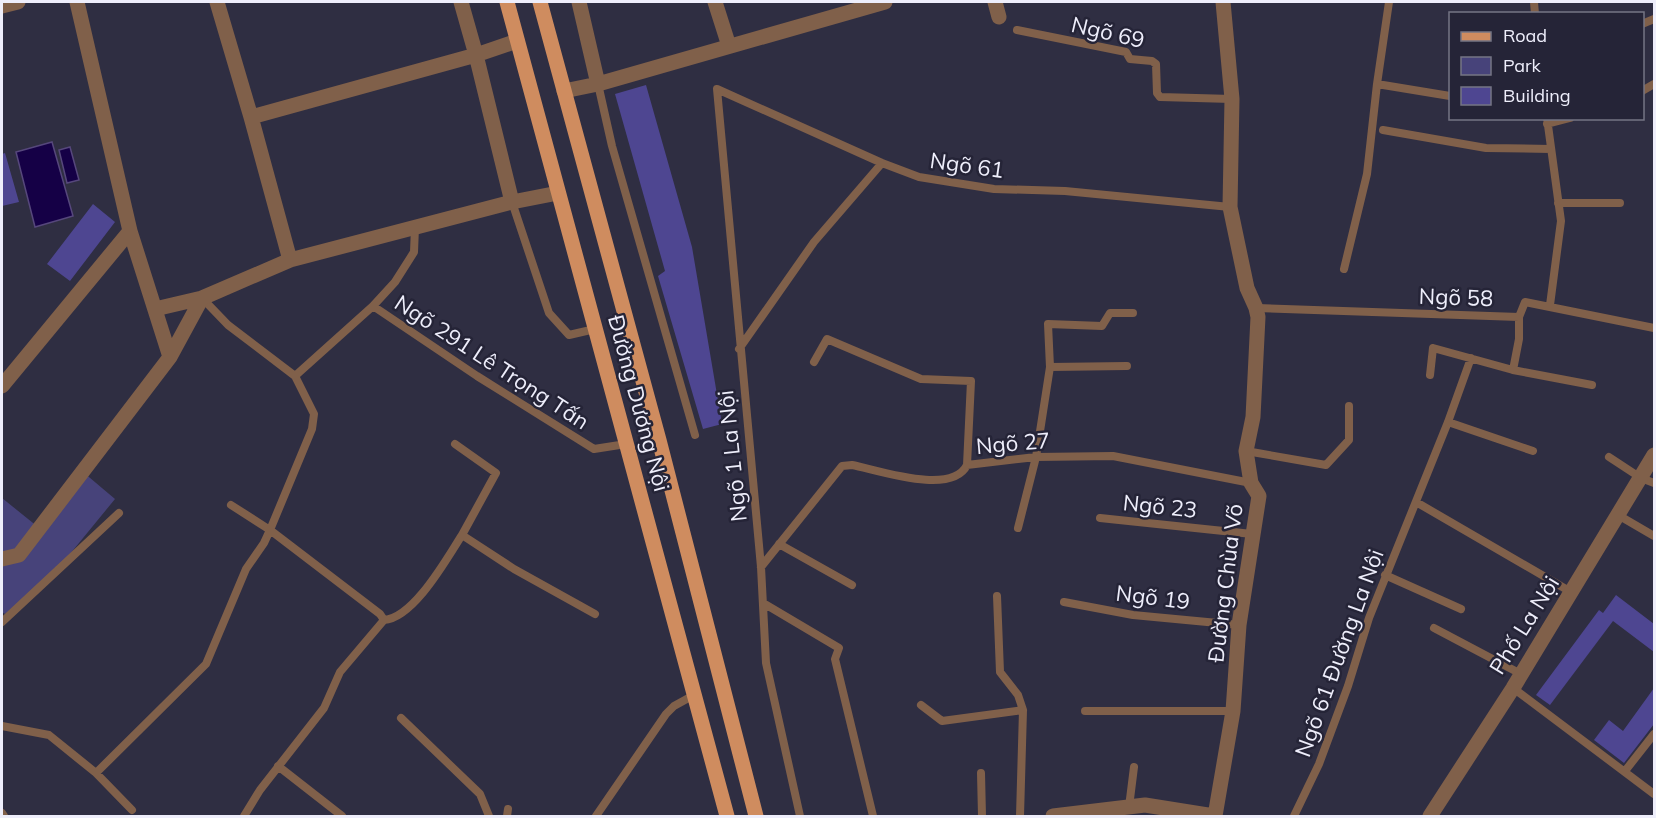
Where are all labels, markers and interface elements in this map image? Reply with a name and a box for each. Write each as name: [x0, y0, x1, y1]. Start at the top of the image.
street label: Ngõ 69: [1069, 10, 1147, 54]
legend: [1449, 12, 1644, 120]
text: Road: [1503, 24, 1547, 47]
text: Park: [1503, 54, 1542, 77]
text: Building: [1503, 84, 1571, 107]
street label: Ngõ 61: [928, 146, 1006, 184]
street label: Ngõ 58: [1418, 282, 1494, 312]
street label: Ngõ 291 Lê Trọng Tấn: [390, 289, 594, 435]
street label: Đường Dương Nội: [602, 312, 676, 494]
street label: Ngõ 1 La Nội: [711, 389, 753, 523]
street label: Ngõ 27: [975, 426, 1051, 460]
street label: Ngõ 23: [1122, 488, 1198, 524]
street label: Đường Chùa Võ: [1201, 502, 1249, 664]
street label: Ngõ 61 Đường La Nội: [1288, 545, 1390, 761]
street label: Phố La Nội: [1483, 571, 1565, 679]
street label: Ngõ 19: [1114, 579, 1192, 615]

